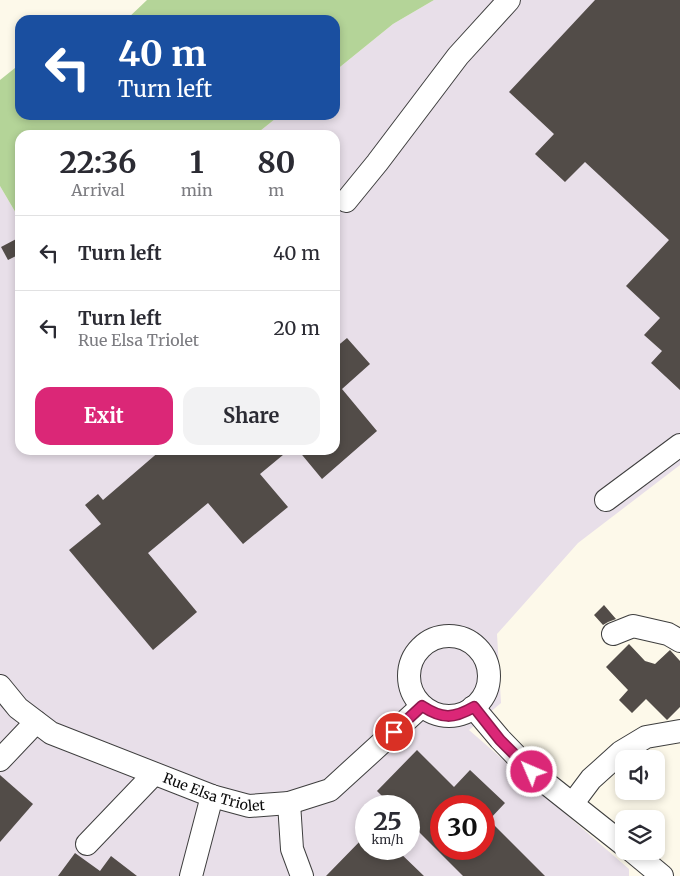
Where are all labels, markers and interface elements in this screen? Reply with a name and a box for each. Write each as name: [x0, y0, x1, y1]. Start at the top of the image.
text: 40 m: [118, 32, 206, 76]
icon: left: [35, 35, 100, 100]
text: Turn left: [118, 75, 212, 103]
text: 22:36: [60, 143, 136, 181]
text: 1: [190, 143, 204, 181]
text: 80: [257, 143, 295, 181]
text: Arrival: [71, 180, 125, 200]
text: min: [181, 180, 213, 200]
text: m: [268, 180, 284, 200]
icon: left: [35, 239, 63, 267]
text: Turn left: [78, 241, 162, 265]
text: 40 m: [273, 241, 320, 265]
text: Turn left: [78, 306, 162, 330]
icon: left: [35, 314, 63, 342]
text: 20 m: [273, 316, 320, 340]
text: Rue Elsa Triolet: [78, 330, 199, 350]
button: Exit: [35, 387, 173, 445]
button: Share: [183, 387, 320, 445]
pin: [373, 711, 415, 753]
icon: arrive: [380, 718, 408, 746]
position arrow: [505, 745, 557, 797]
map controls: [615, 750, 665, 860]
button: sound: [615, 750, 665, 800]
street label: Rue Elsa Triolet: [161, 769, 266, 815]
speed limit sign: 30: [430, 795, 495, 860]
text: 25: [373, 805, 402, 837]
button: layers: [615, 810, 665, 860]
text: km/h: [372, 832, 403, 847]

